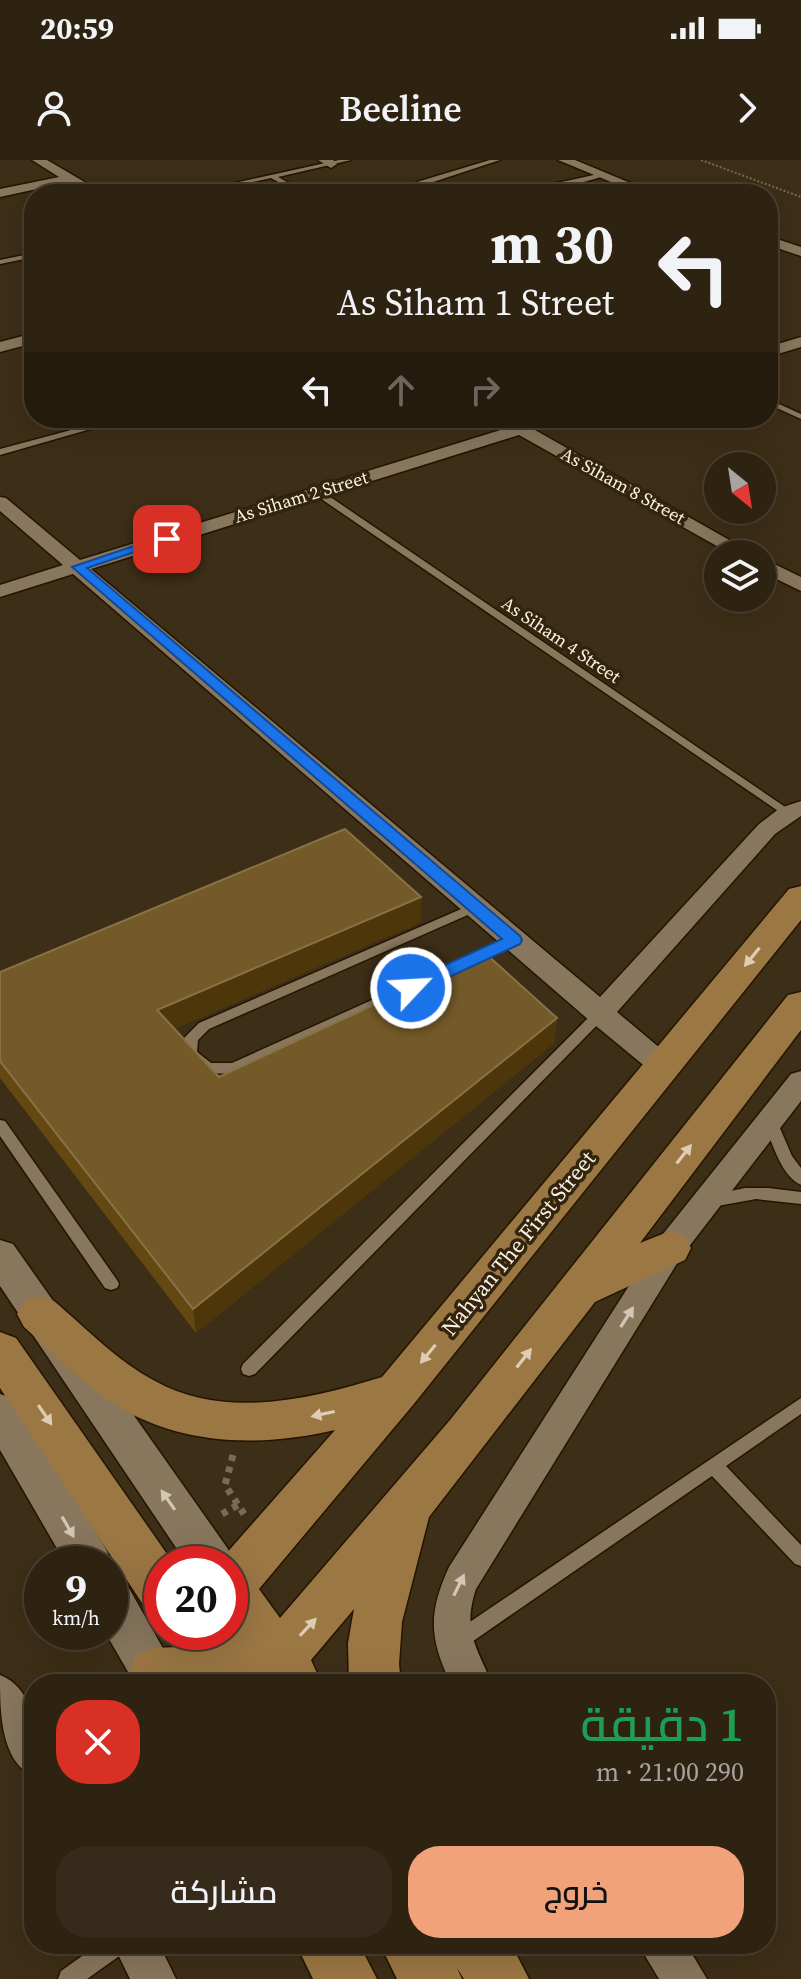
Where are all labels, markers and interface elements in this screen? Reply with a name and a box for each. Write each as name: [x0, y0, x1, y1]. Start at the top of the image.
text: 20:59: [40, 8, 114, 49]
text: Beeline: [339, 84, 462, 133]
icon: person: [32, 86, 76, 130]
icon: forward: [725, 86, 769, 130]
text: 30 m: [491, 205, 614, 282]
icon: left: [642, 216, 746, 320]
text: As Siham 1 Street: [337, 278, 614, 327]
icon: left: [295, 368, 339, 412]
icon: ahead: [379, 368, 423, 412]
icon: right: [463, 368, 507, 412]
street label: As Siham 8 Street: [557, 441, 690, 530]
north arrow: [704, 452, 776, 524]
map controls: [704, 452, 776, 612]
street label: As Siham 2 Street: [231, 464, 371, 529]
pin: [133, 505, 201, 573]
icon: arrive: [145, 517, 189, 561]
button: layers: [704, 540, 776, 612]
street label: As Siham 4 Street: [497, 590, 626, 689]
position arrow: [369, 946, 453, 1030]
one-way arrow: [744, 947, 761, 967]
street label: Nahyan The First Street: [434, 1144, 602, 1342]
one-way arrow: [675, 1144, 692, 1164]
one-way arrow: [619, 1306, 633, 1328]
one-way arrow: [420, 1344, 437, 1364]
one-way arrow: [515, 1348, 531, 1368]
one-way arrow: [37, 1404, 52, 1425]
one-way arrow: [310, 1408, 335, 1421]
one-way arrow: [160, 1489, 176, 1511]
one-way arrow: [61, 1516, 75, 1538]
speed limit sign: 20: [144, 1546, 248, 1650]
text: 9: [65, 1561, 87, 1615]
one-way arrow: [452, 1573, 466, 1597]
text: km/h: [52, 1604, 100, 1632]
one-way arrow: [299, 1617, 317, 1636]
text: 1 دقيقة: [580, 1691, 744, 1757]
button: close: [56, 1700, 140, 1784]
text: 290 m · 21:00: [596, 1754, 744, 1790]
button: مشاركة: [56, 1846, 392, 1938]
button: خروج: [408, 1846, 744, 1938]

